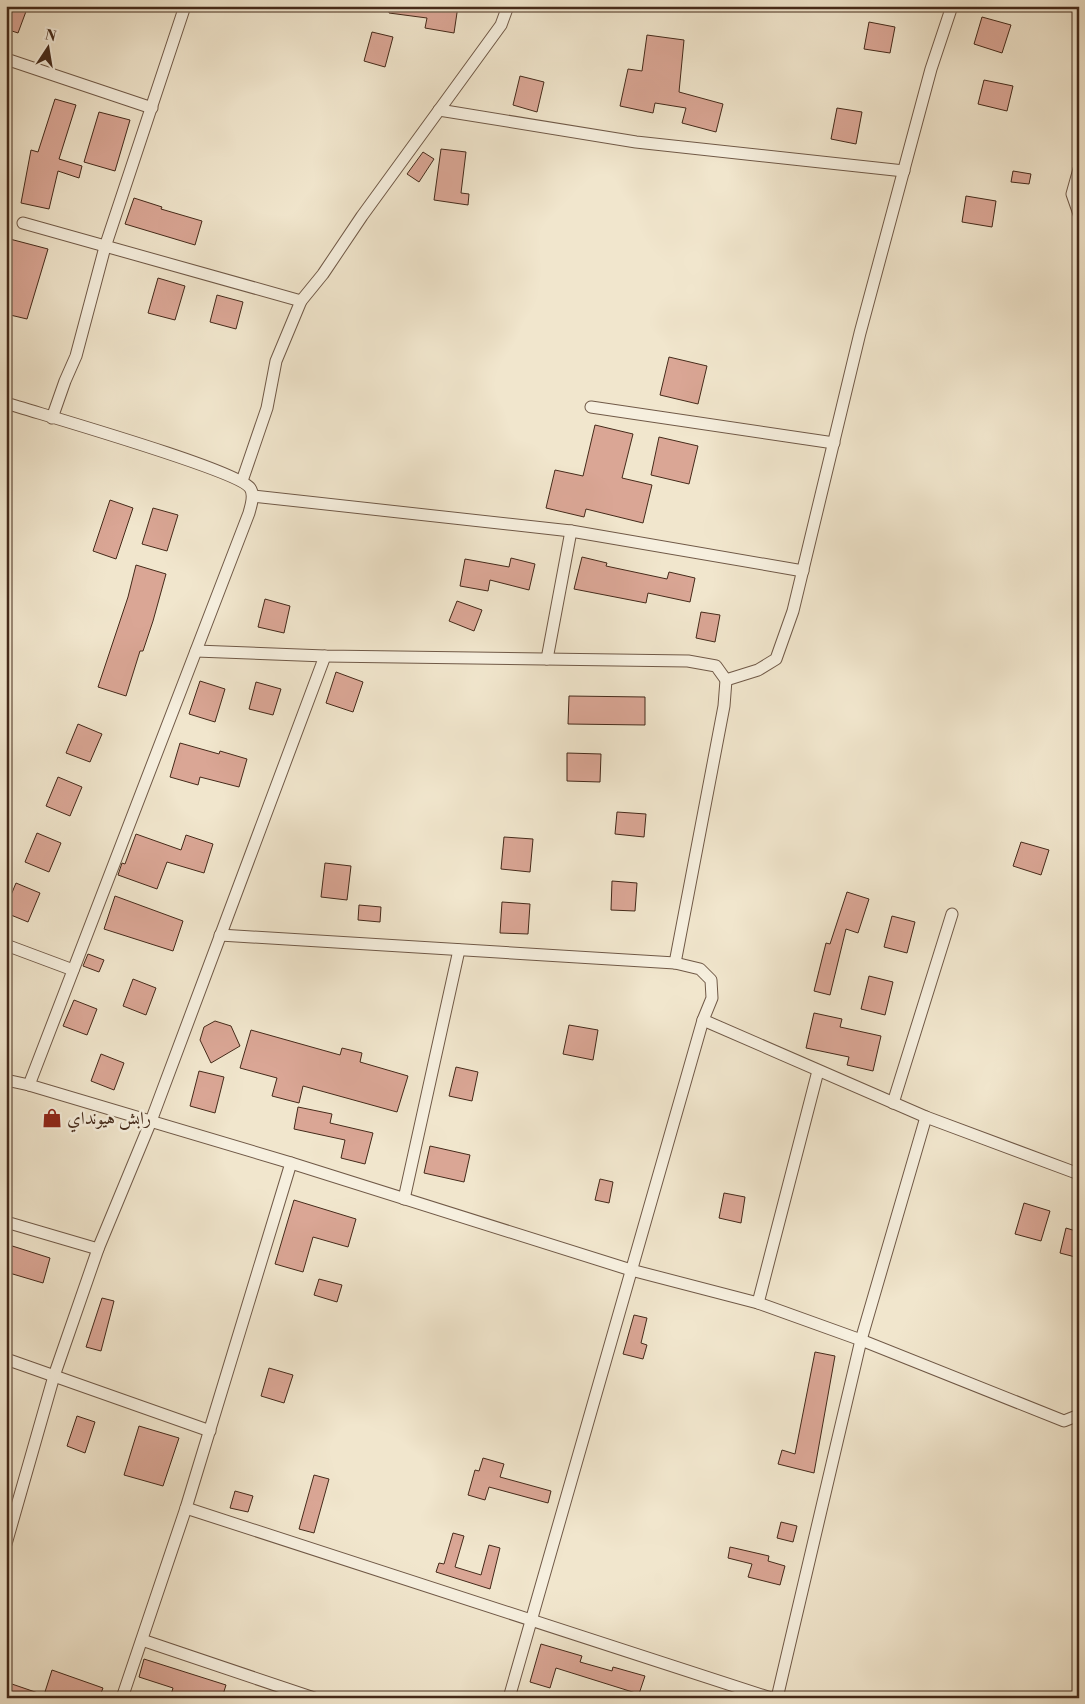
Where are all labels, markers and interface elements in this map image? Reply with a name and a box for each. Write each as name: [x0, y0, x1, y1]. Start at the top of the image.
north arrow: [22, 22, 72, 72]
text: N: [43, 26, 58, 46]
shop icon: رابش هيونداي: [41, 1107, 63, 1129]
place label: رابش هيونداي: [67, 1107, 151, 1133]

